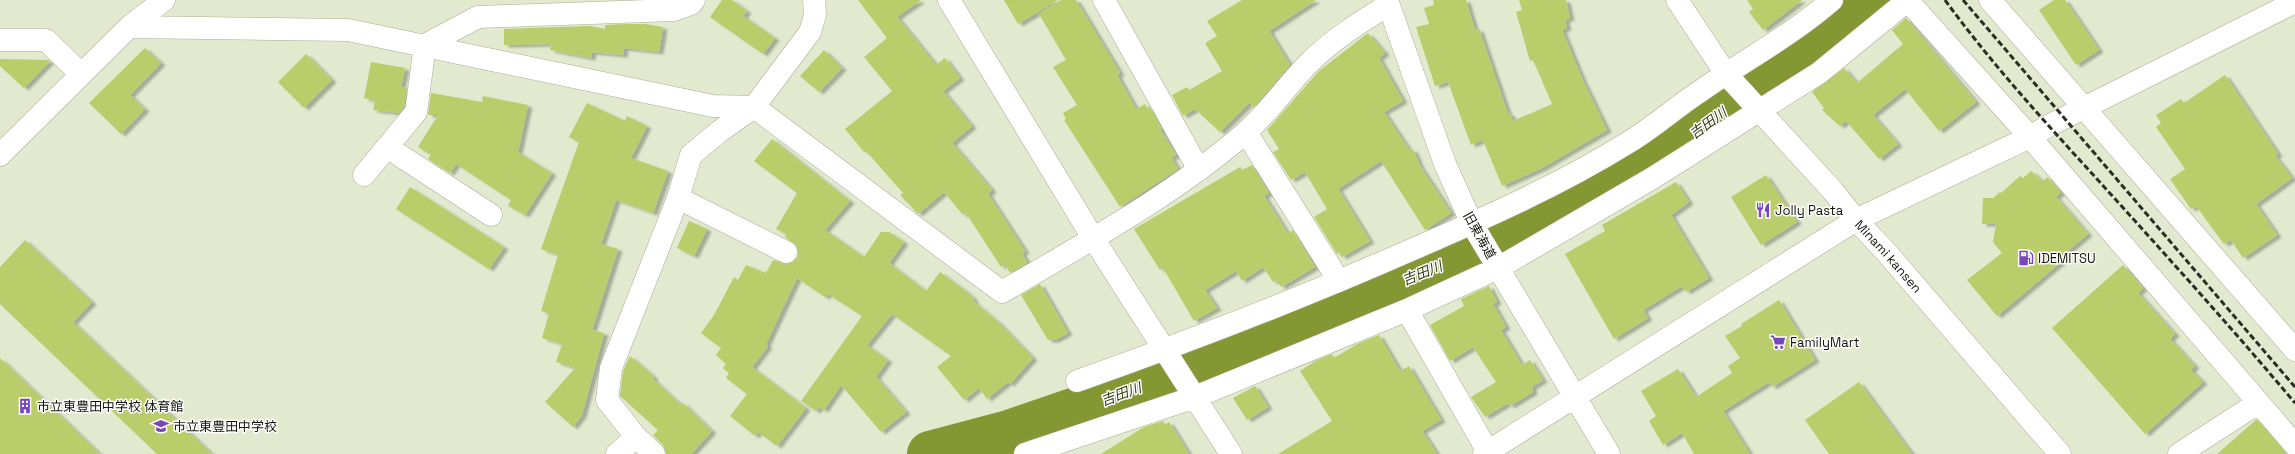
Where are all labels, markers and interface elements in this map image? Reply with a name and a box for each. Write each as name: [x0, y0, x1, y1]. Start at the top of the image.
water label: 吉田川: [1686, 102, 1732, 143]
restaurant icon: Jolly Pasta: [1754, 201, 1772, 219]
place label: Jolly Pasta: [1775, 202, 1844, 219]
street label: 旧東海道: [1460, 208, 1500, 262]
street label: Minami kansen: [1851, 216, 1925, 297]
fuel station icon: IDEMITSU: [2017, 249, 2035, 267]
place label: IDEMITSU: [2038, 250, 2096, 267]
water label: 吉田川: [1399, 256, 1447, 289]
supermarket icon: FamilyMart: [1769, 333, 1787, 351]
place label: FamilyMart: [1790, 334, 1860, 351]
water label: 吉田川: [1098, 378, 1146, 410]
building icon: 市立東豊田中学校 体育館: [16, 397, 34, 415]
place label: 市立東豊田中学校 体育館: [37, 398, 183, 415]
school or university icon: 市立東豊田中学校: [152, 417, 170, 435]
place label: 市立東豊田中学校: [173, 418, 277, 435]

